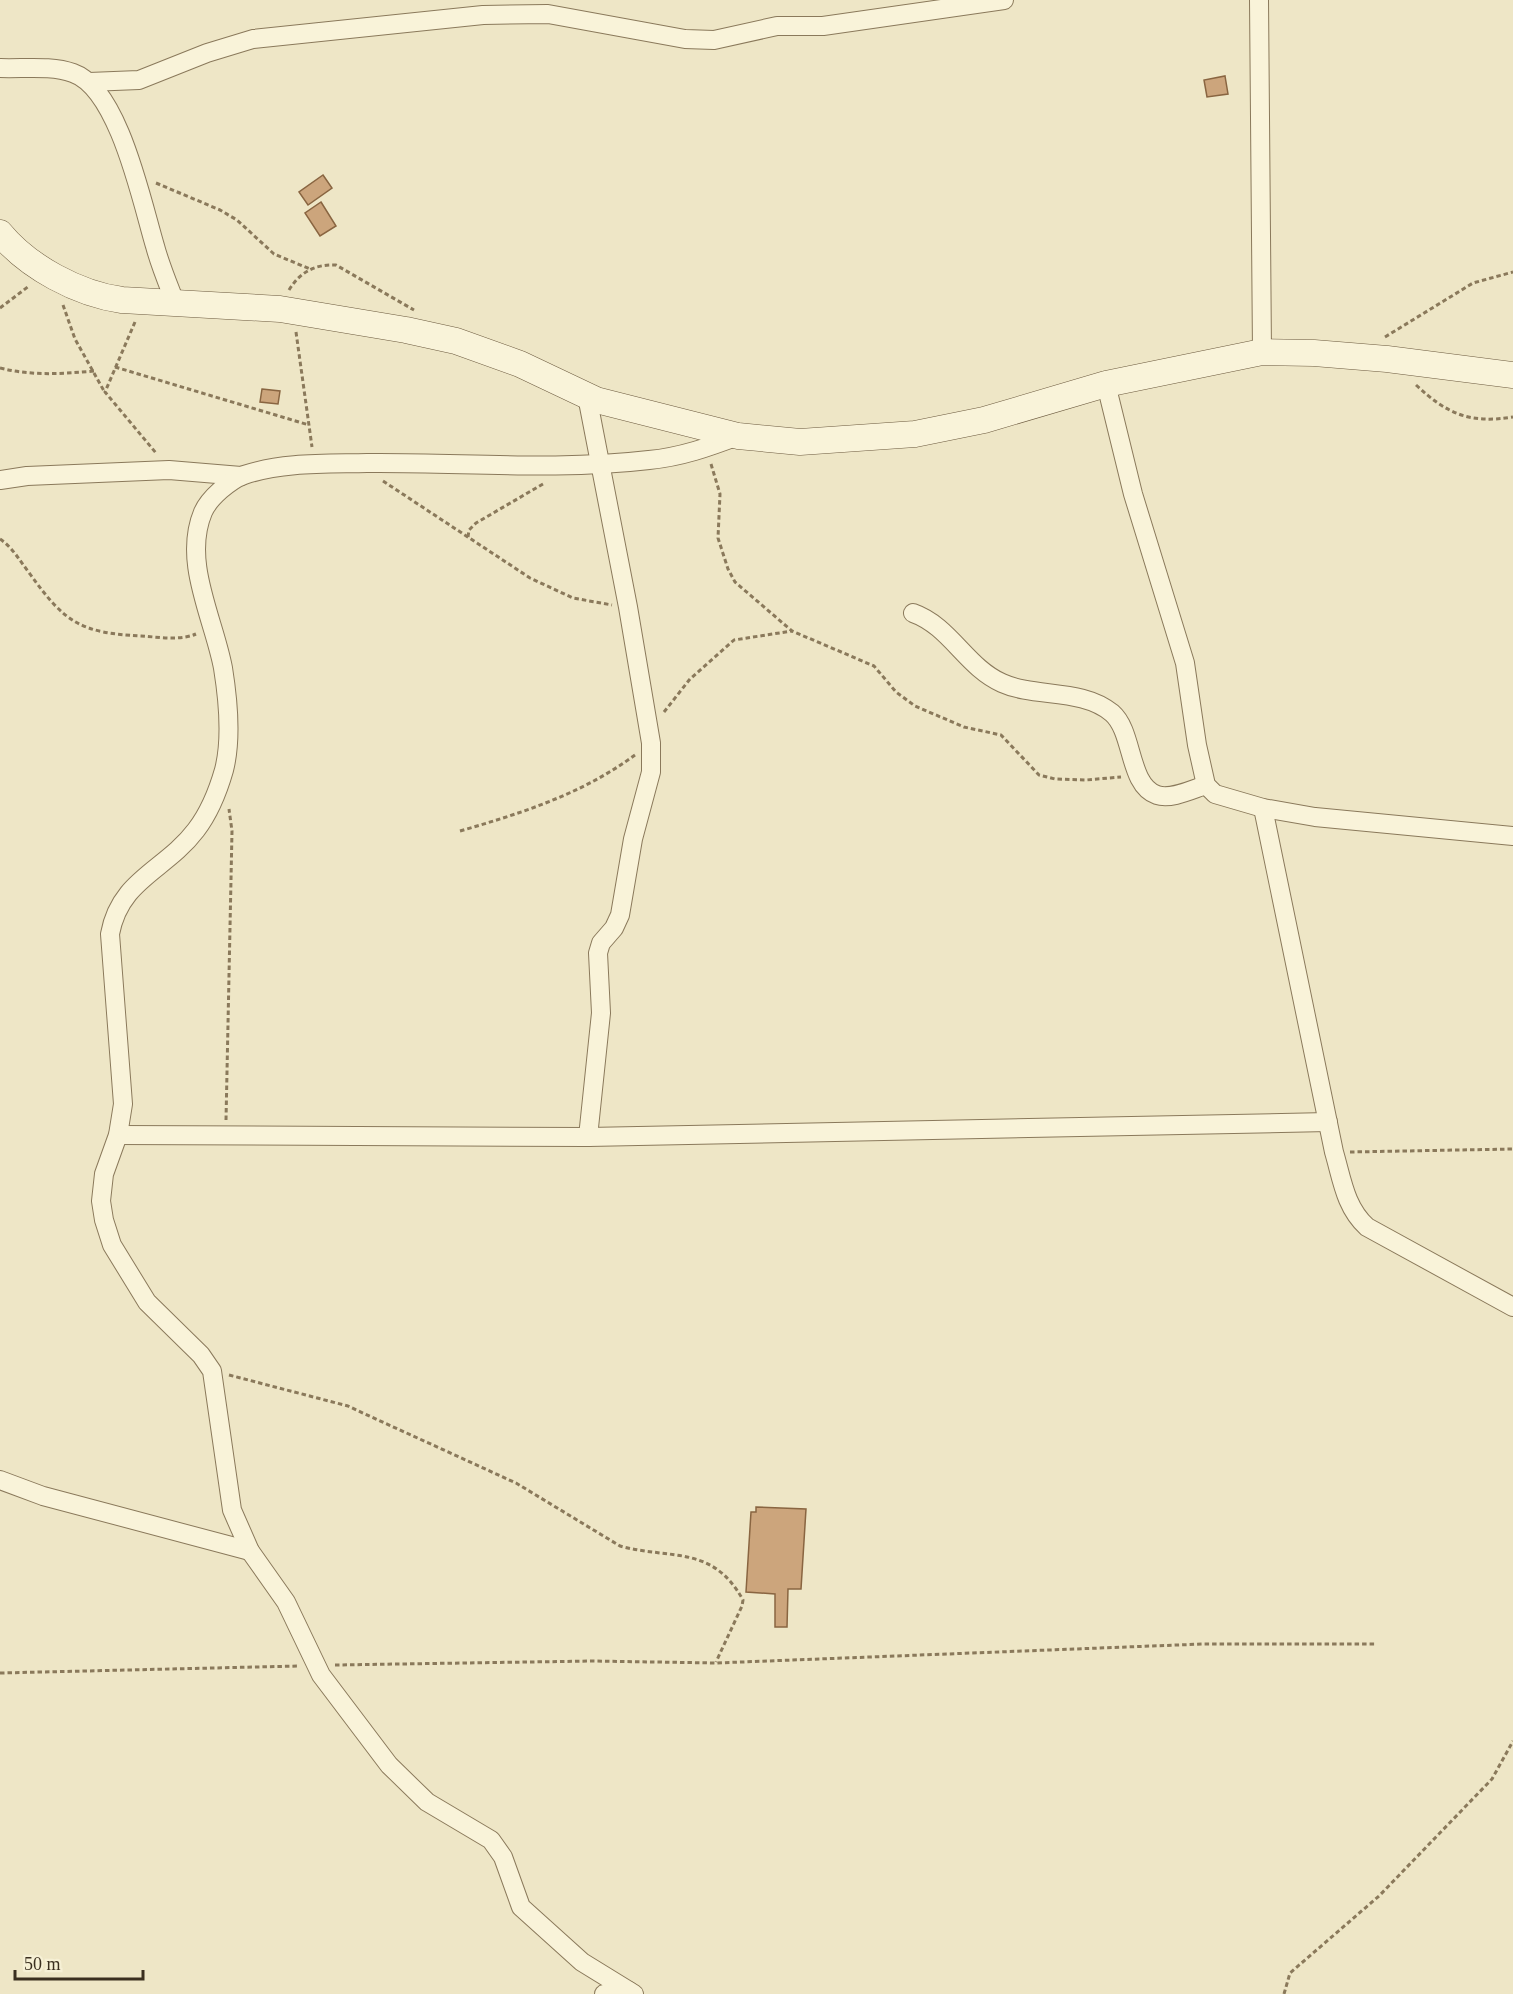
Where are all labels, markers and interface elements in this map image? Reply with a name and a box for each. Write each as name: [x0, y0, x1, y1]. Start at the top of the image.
scale bar: [15, 1943, 142, 1981]
text: 50 m: [24, 1954, 61, 1974]

